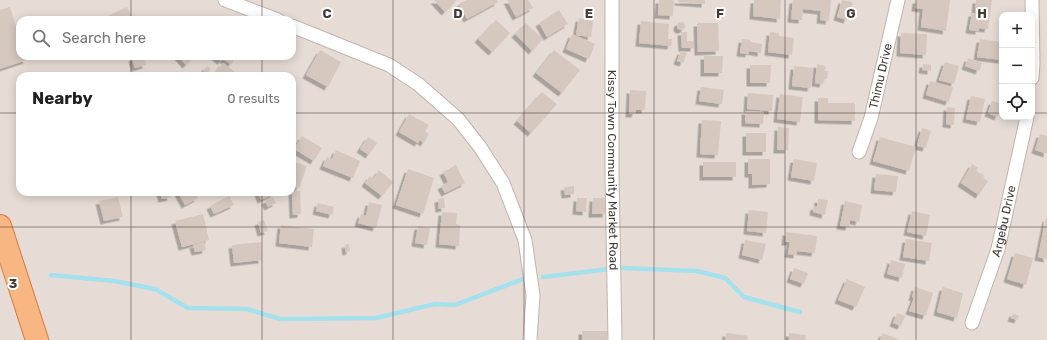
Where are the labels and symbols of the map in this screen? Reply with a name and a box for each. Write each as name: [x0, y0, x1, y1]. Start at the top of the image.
text: C: [322, 6, 332, 21]
text: D: [453, 6, 463, 21]
text: E: [585, 6, 593, 21]
text: F: [716, 6, 724, 21]
text: G: [846, 6, 856, 21]
text: H: [977, 6, 987, 21]
street label: Thimu Drive: [866, 42, 895, 110]
street label: Kissy Town Community Market Road: [605, 70, 621, 270]
street label: Argebu Drive: [989, 184, 1019, 259]
text: 3: [9, 276, 18, 291]

